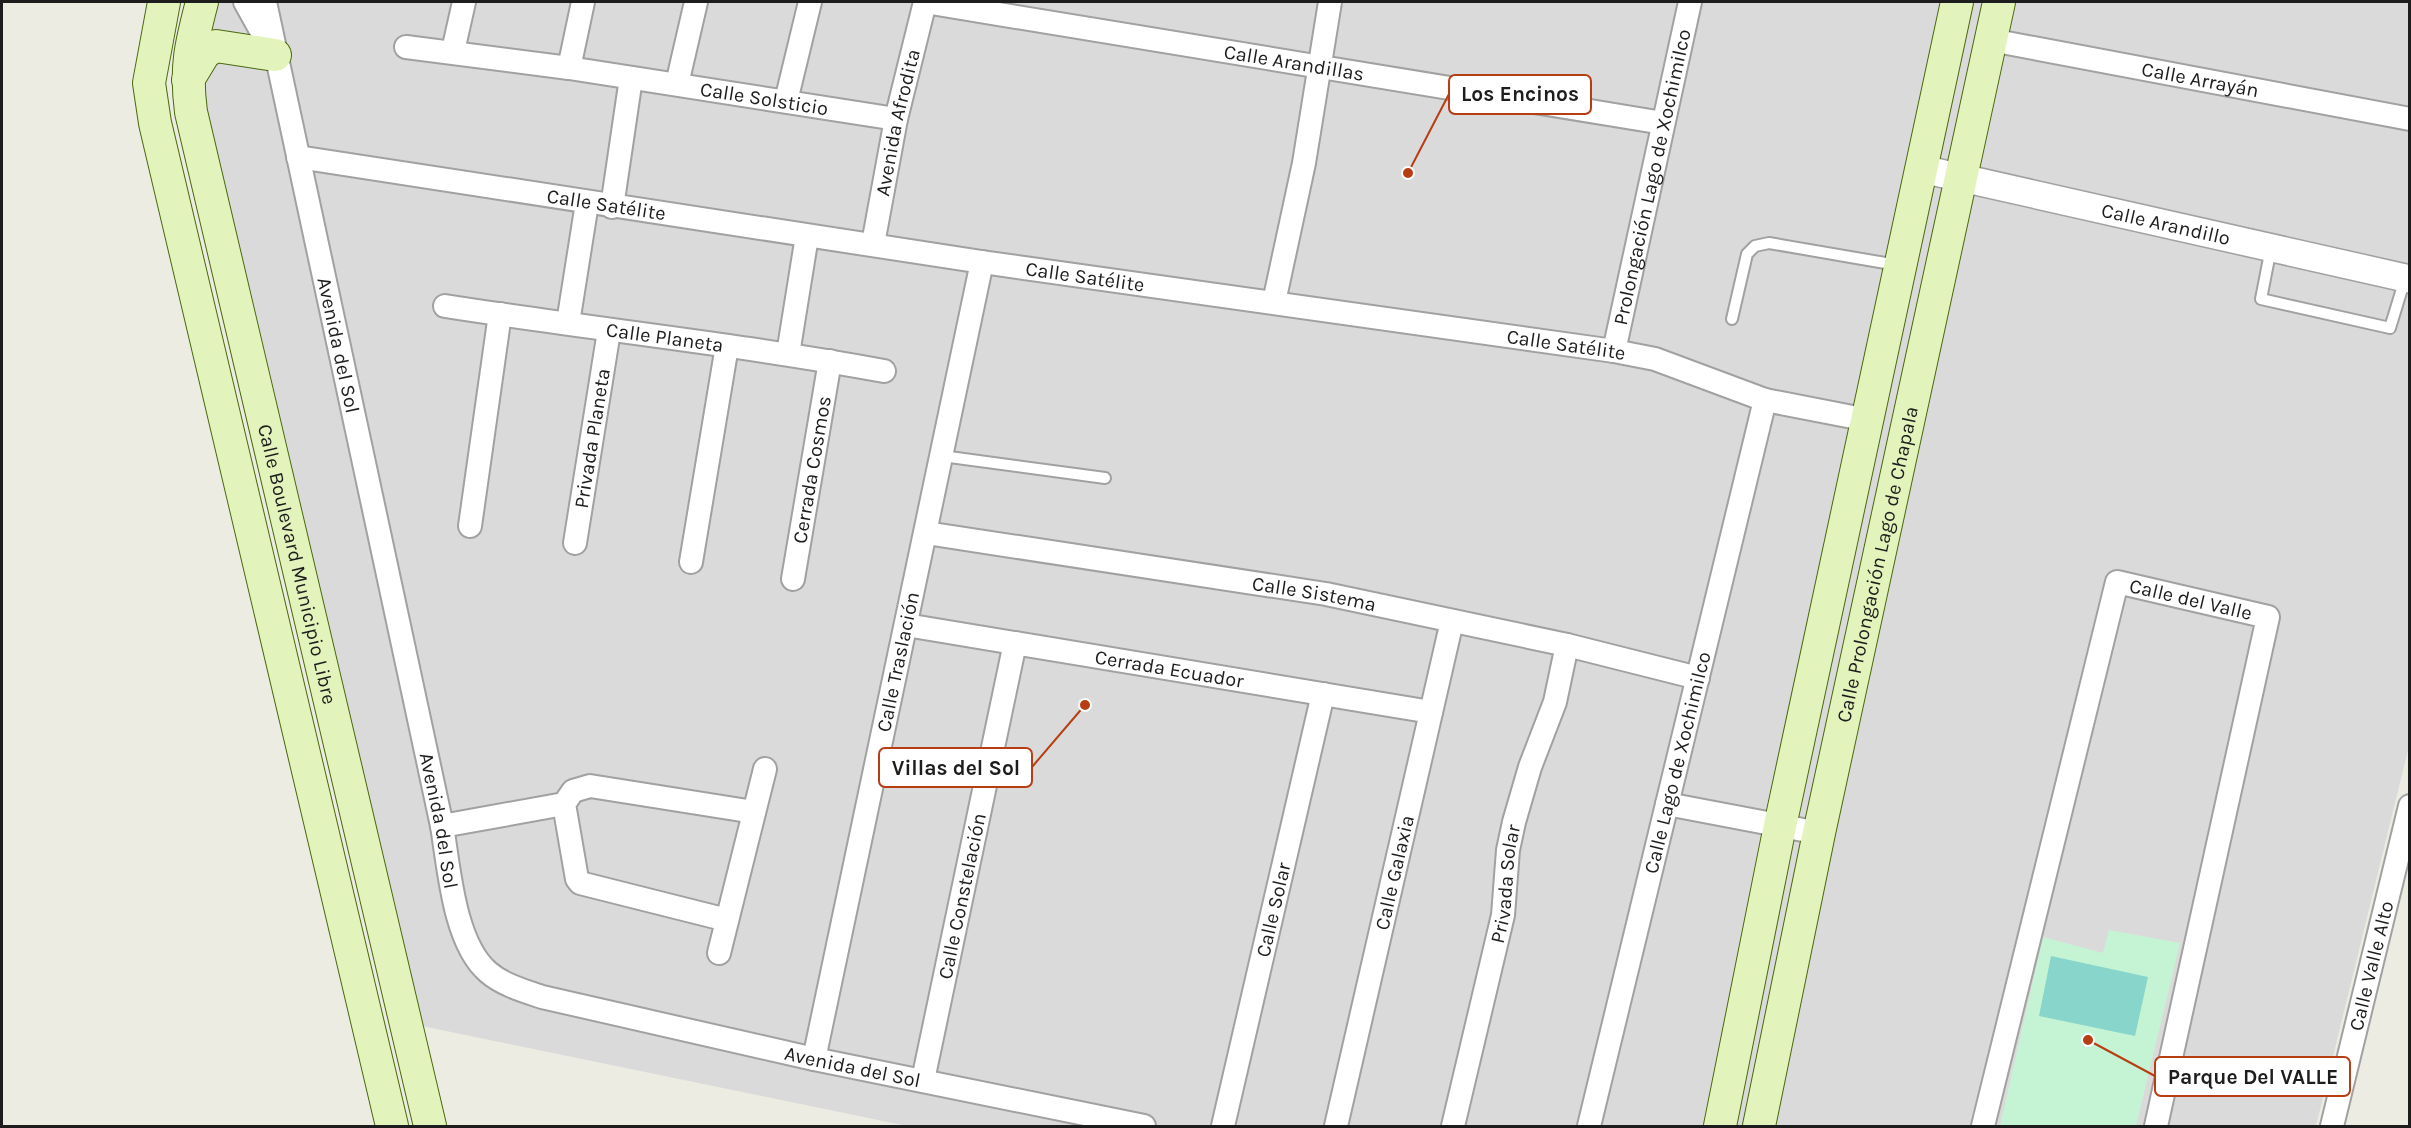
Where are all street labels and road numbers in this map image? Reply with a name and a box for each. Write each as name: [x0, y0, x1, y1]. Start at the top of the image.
street label: Prolongación Lago de Xochimilco: [1609, 27, 1696, 327]
street label: Calle Arandillas: [1222, 40, 1366, 86]
street label: Avenida Afrodita: [871, 47, 925, 198]
street label: Calle Arrayán: [2140, 58, 2261, 102]
street label: Calle Solsticio: [699, 78, 830, 120]
street label: Calle Satélite: [545, 184, 667, 225]
street label: Calle Arandillo: [2099, 199, 2232, 250]
street label: Calle Satélite: [1024, 257, 1146, 297]
street label: Avenida del Sol: [312, 275, 364, 415]
street label: Calle Planeta: [605, 318, 725, 357]
street label: Calle Satélite: [1505, 325, 1628, 365]
street label: Privada Planeta: [570, 367, 615, 510]
street label: Cerrada Cosmos: [788, 394, 836, 545]
street label: Calle Prolongación Lago de Chapala: [1832, 404, 1923, 725]
street label: Calle Boulevard Municipio Libre: [253, 422, 341, 707]
street label: Calle Sistema: [1251, 572, 1378, 616]
street label: Calle del Valle: [2127, 574, 2254, 625]
street label: Calle Traslación: [872, 590, 924, 734]
street label: Cerrada Ecuador: [1093, 646, 1246, 693]
street label: Calle Lago de Xochimilco: [1640, 649, 1716, 876]
street label: Avenida del Sol: [415, 750, 462, 891]
street label: Calle Constelación: [934, 811, 991, 981]
street label: Calle Galaxia: [1370, 813, 1419, 932]
street label: Privada Solar: [1486, 822, 1525, 946]
street label: Calle Solar: [1251, 860, 1296, 959]
street label: Calle Valle Alto: [2345, 898, 2398, 1033]
street label: Avenida del Sol: [782, 1042, 923, 1092]

